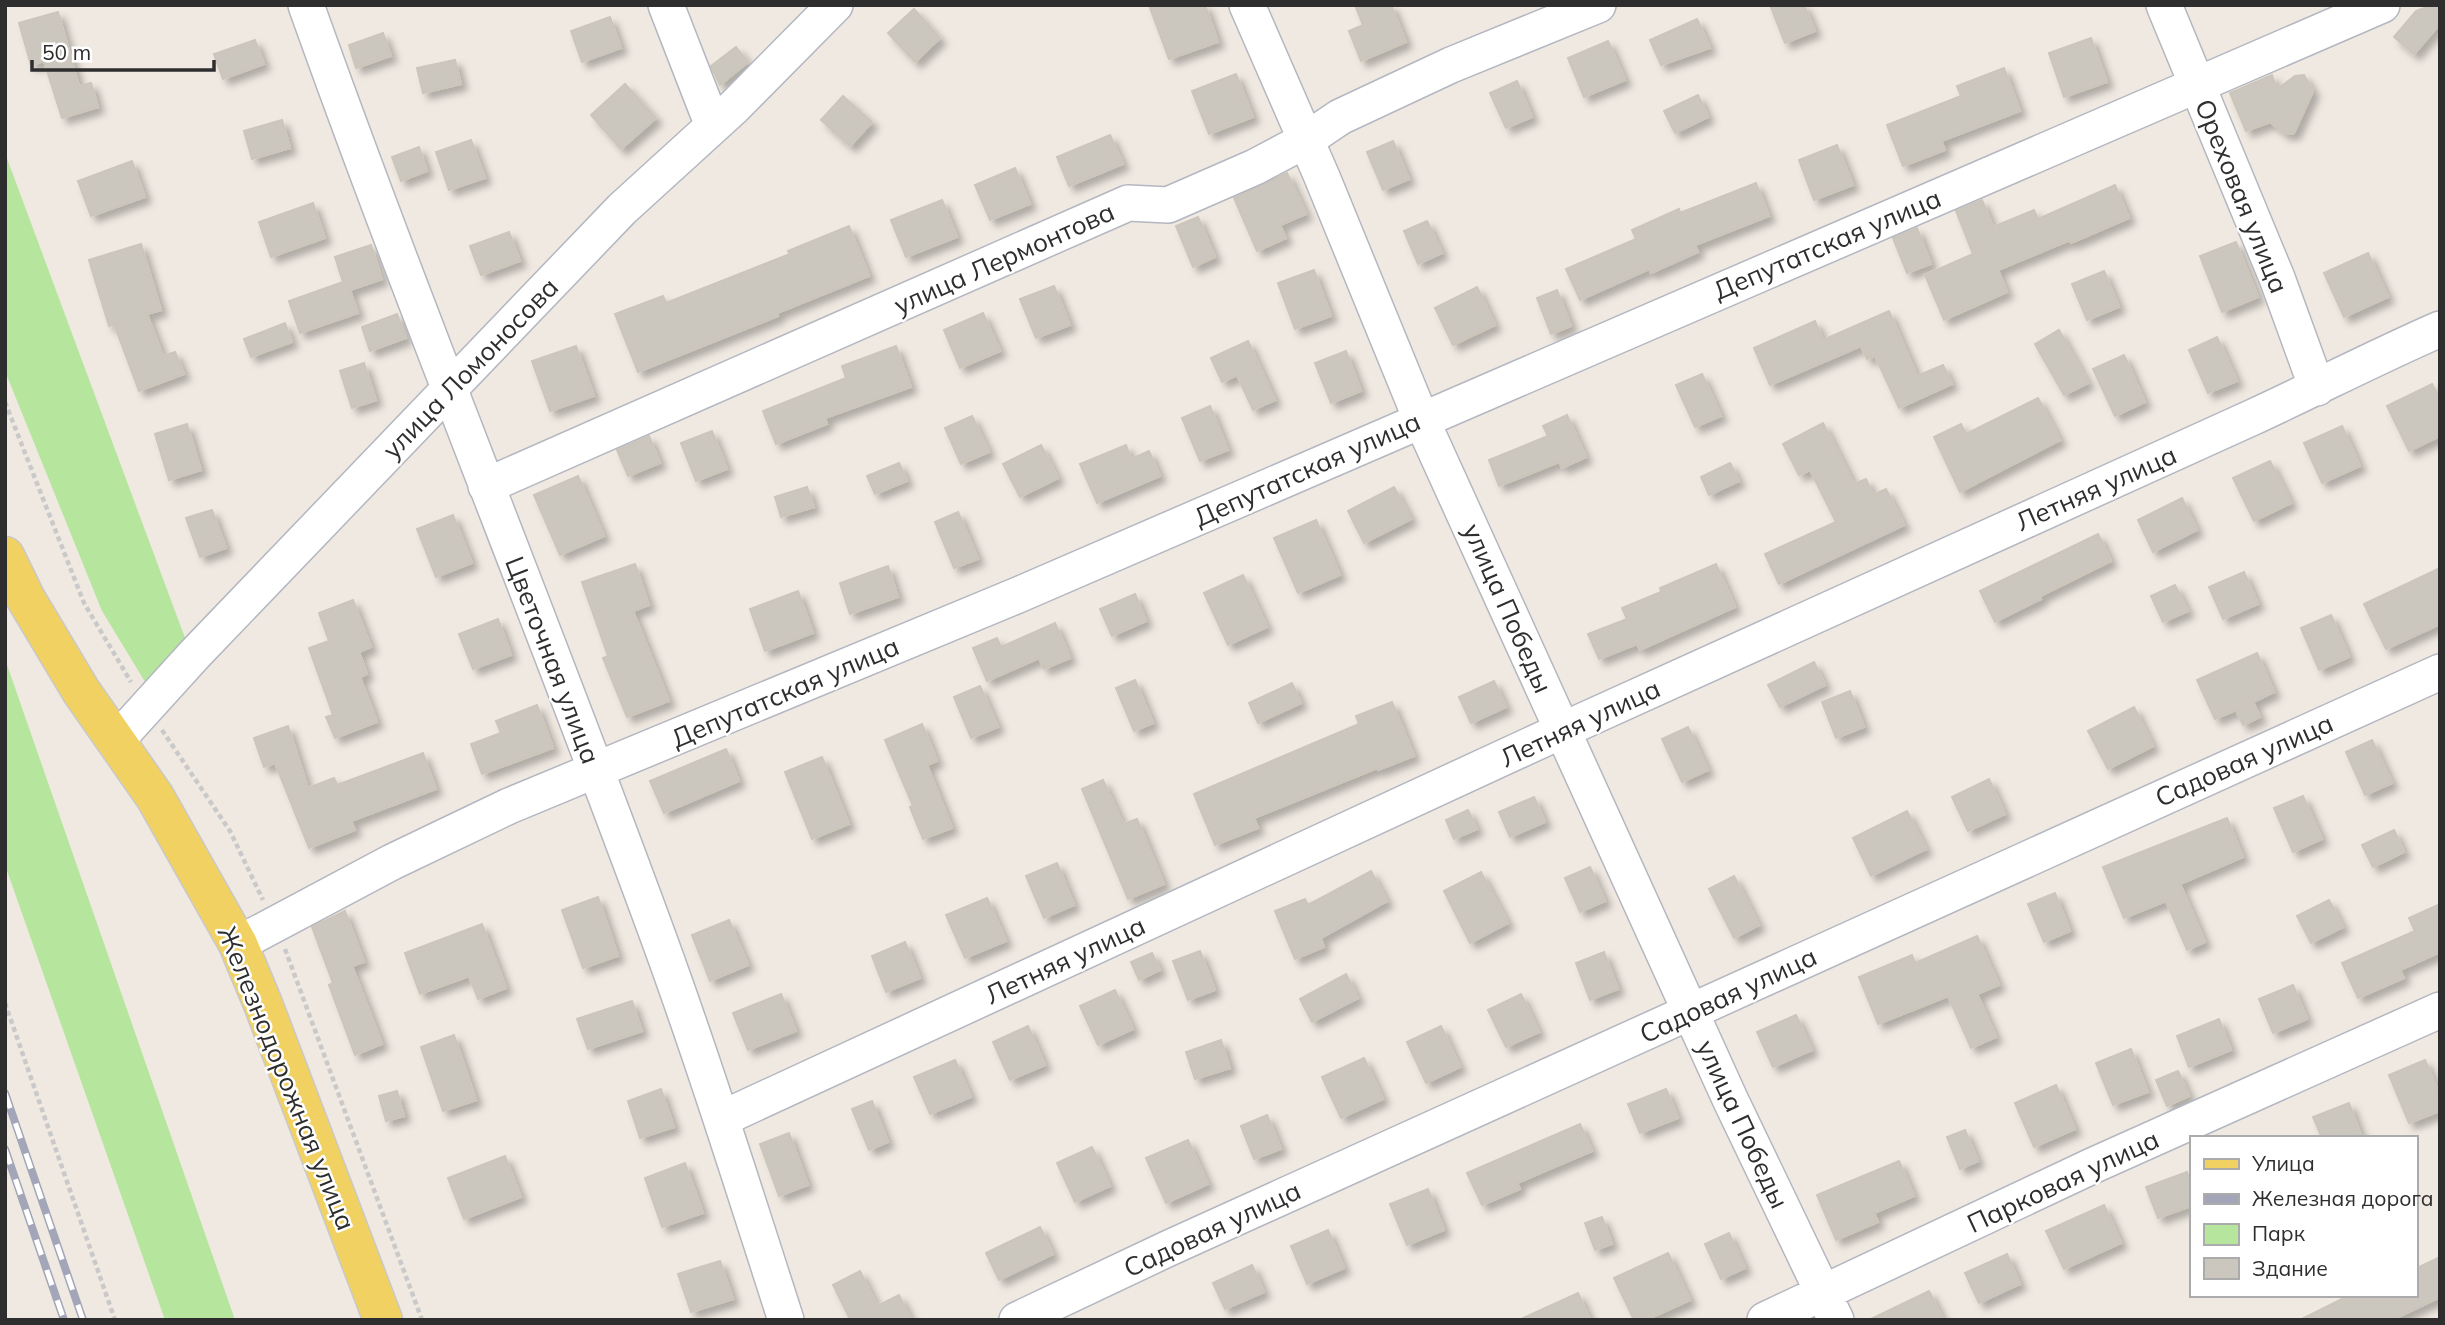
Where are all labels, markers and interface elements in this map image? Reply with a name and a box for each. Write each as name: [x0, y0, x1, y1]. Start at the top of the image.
scale bar: [32, 28, 214, 72]
text: 50 m: [42, 39, 91, 65]
street label: Ореховая улица: [2188, 94, 2296, 298]
street label: Депутатская улица: [1708, 181, 1946, 307]
street label: улица Лермонтова: [889, 195, 1119, 321]
street label: улица Ломоносова: [375, 270, 565, 466]
street label: Депутатская улица: [1189, 404, 1425, 534]
street label: Летняя улица: [2010, 438, 2182, 538]
street label: улица Победы: [1456, 518, 1560, 698]
street label: Цветочная улица: [498, 552, 608, 768]
street label: Депутатская улица: [666, 629, 904, 755]
street label: Летняя улица: [1495, 672, 1665, 774]
street label: Садовая улица: [2150, 706, 2338, 814]
street label: Летняя улица: [980, 909, 1150, 1011]
street label: Железнодорожная улица: [211, 921, 363, 1235]
street label: Садовая улица: [1634, 940, 1822, 1050]
street label: улица Победы: [1690, 1034, 1796, 1214]
street label: Парковая улица: [1962, 1122, 2164, 1240]
legend: [2190, 1136, 2417, 1297]
text: Улица: [2251, 1150, 2315, 1176]
street label: Садовая улица: [1118, 1174, 1306, 1284]
text: Железная дорога: [2252, 1185, 2434, 1211]
text: Парк: [2252, 1220, 2306, 1246]
text: Здание: [2252, 1255, 2328, 1281]

